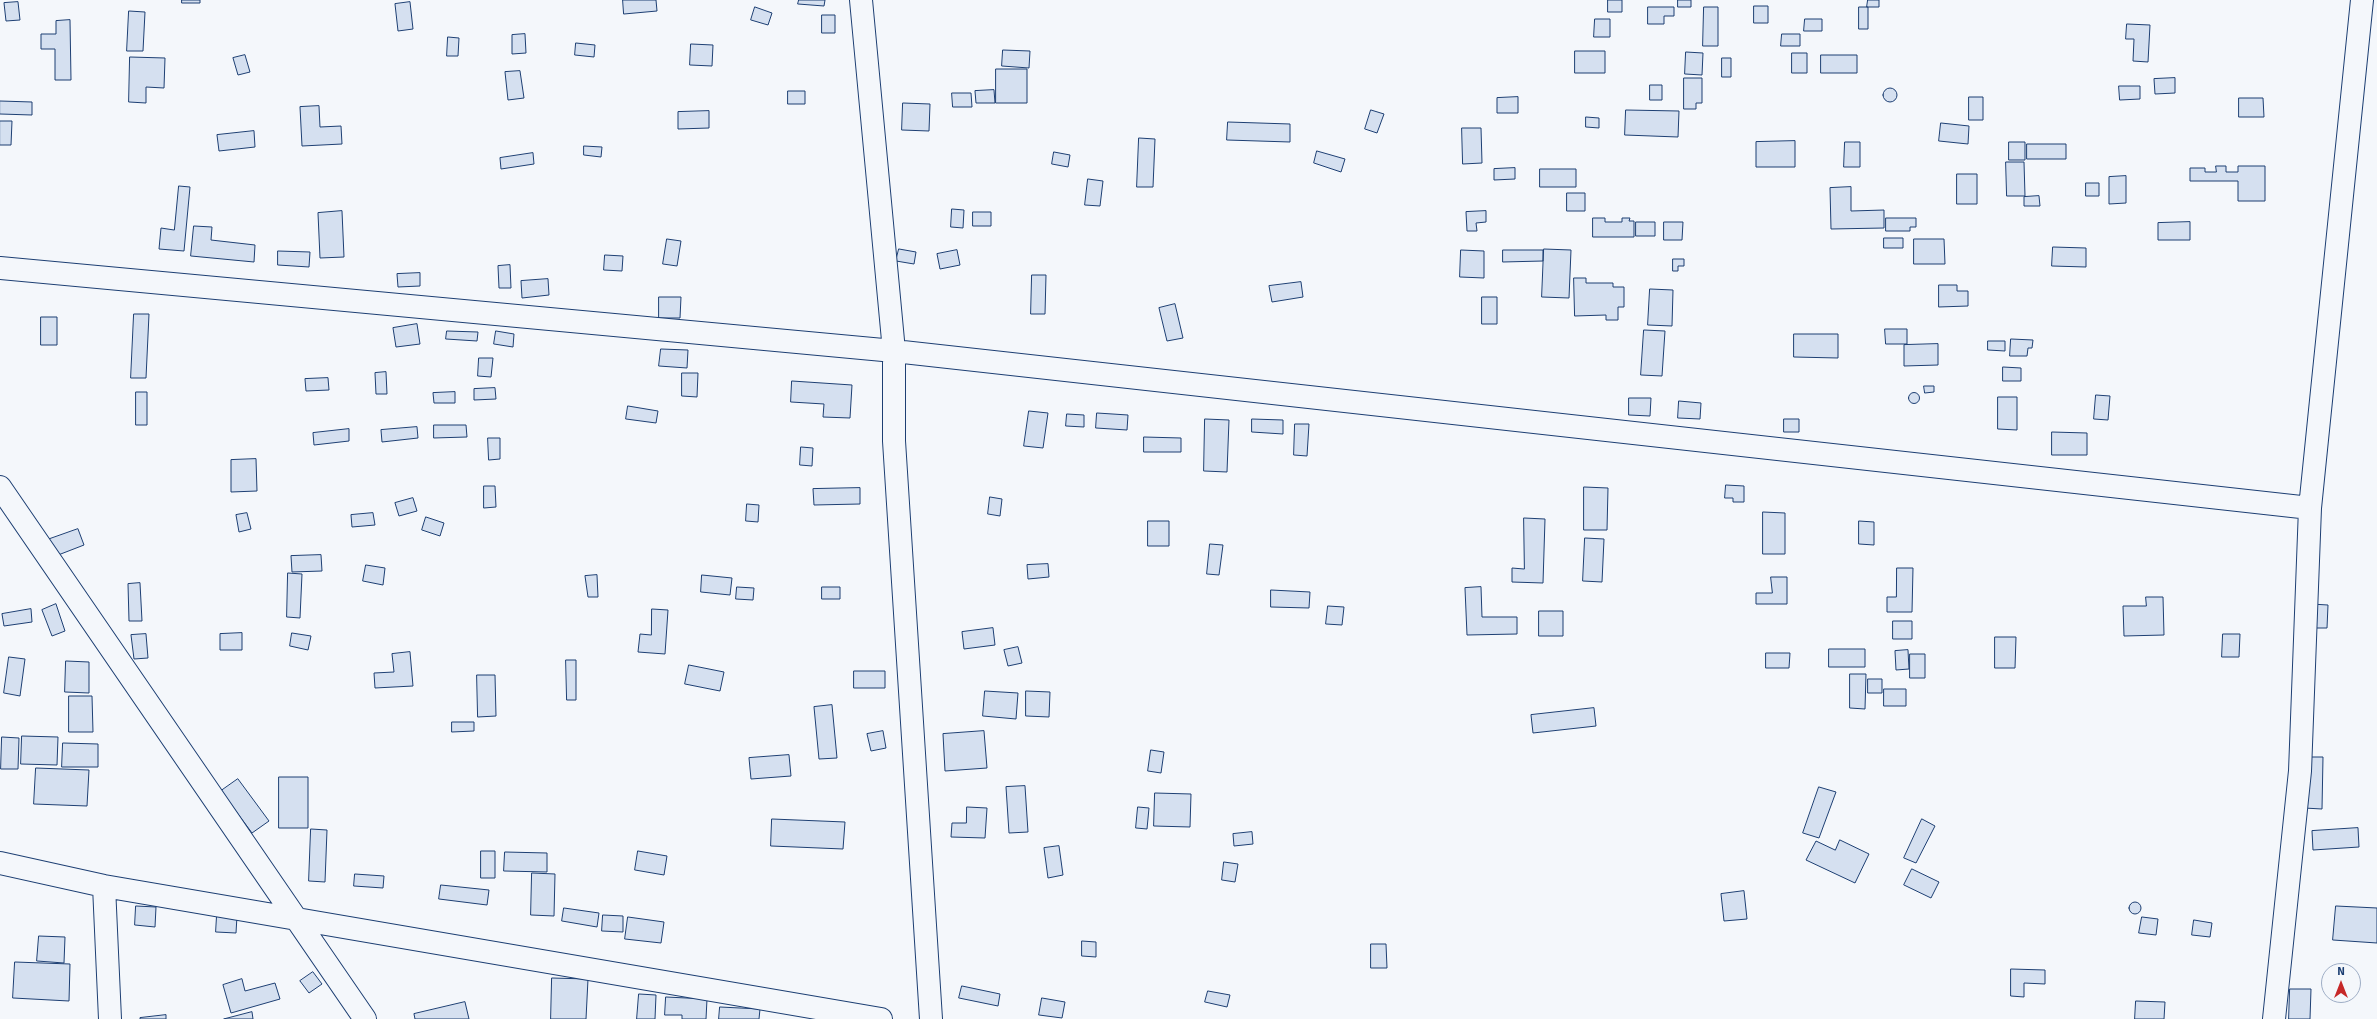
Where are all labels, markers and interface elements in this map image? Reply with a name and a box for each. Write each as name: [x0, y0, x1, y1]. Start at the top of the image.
north arrow: [2321, 963, 2361, 1003]
text: N: [2337, 965, 2345, 978]

